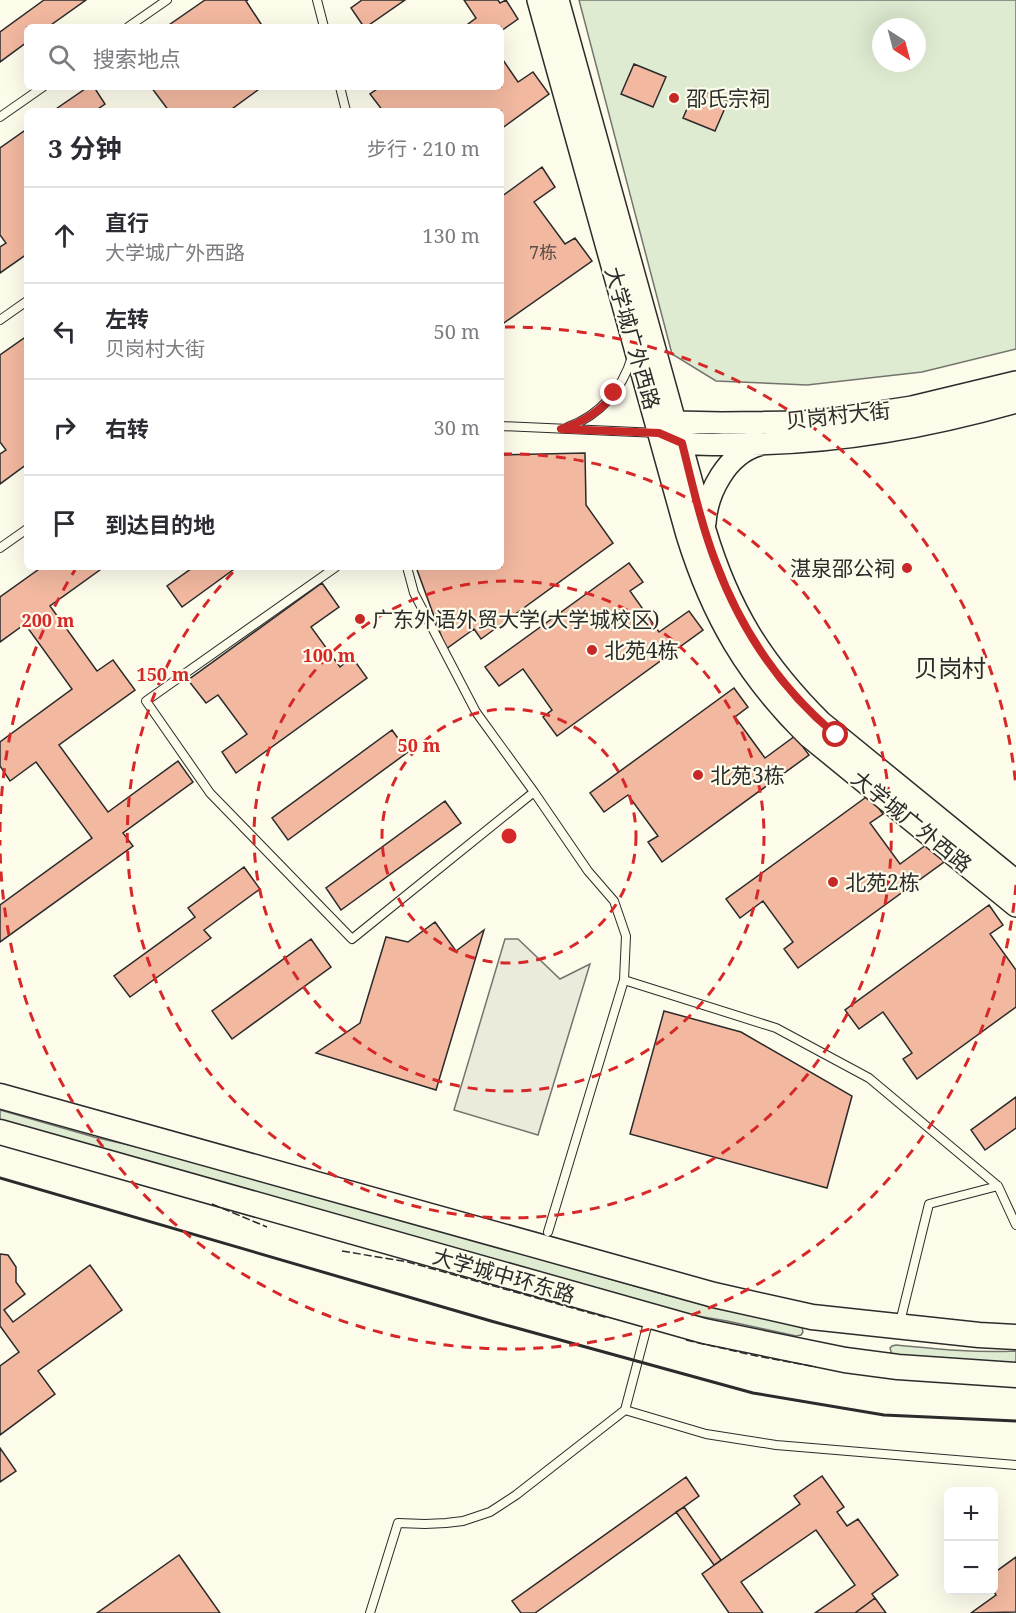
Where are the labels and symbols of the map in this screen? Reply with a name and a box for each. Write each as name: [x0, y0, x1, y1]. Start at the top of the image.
north arrow: [872, 18, 926, 72]
place label: 邵氏宗祠: [686, 84, 770, 112]
marker: 邵氏宗祠: [667, 91, 681, 105]
house number: 7栋: [529, 240, 557, 264]
street label: 大学城广外西路: [599, 263, 667, 413]
route end: [600, 379, 626, 405]
street label: 贝岗村大街: [784, 396, 892, 434]
place label: 湛泉邵公祠: [790, 554, 895, 582]
marker: 湛泉邵公祠: [900, 561, 914, 575]
place label: 广东外语外贸大学(大学城校区): [372, 605, 660, 633]
text: 200 m: [22, 608, 75, 632]
marker: 广东外语外贸大学(大学城校区): [353, 612, 367, 626]
place label: 北苑4栋: [604, 636, 679, 664]
text: 100 m: [303, 643, 356, 667]
marker: 北苑4栋: [585, 643, 599, 657]
district label: 贝岗村: [914, 651, 986, 684]
text: 150 m: [137, 662, 190, 686]
route start: [822, 721, 848, 747]
text: 50 m: [398, 733, 441, 757]
place label: 北苑3栋: [710, 761, 785, 789]
street label: 大学城广外西路: [846, 764, 978, 878]
marker: 北苑3栋: [691, 768, 705, 782]
centre of rings: [499, 826, 519, 846]
place label: 北苑2栋: [845, 868, 920, 896]
marker: 北苑2栋: [826, 875, 840, 889]
street label: 大学城中环东路: [429, 1241, 579, 1309]

